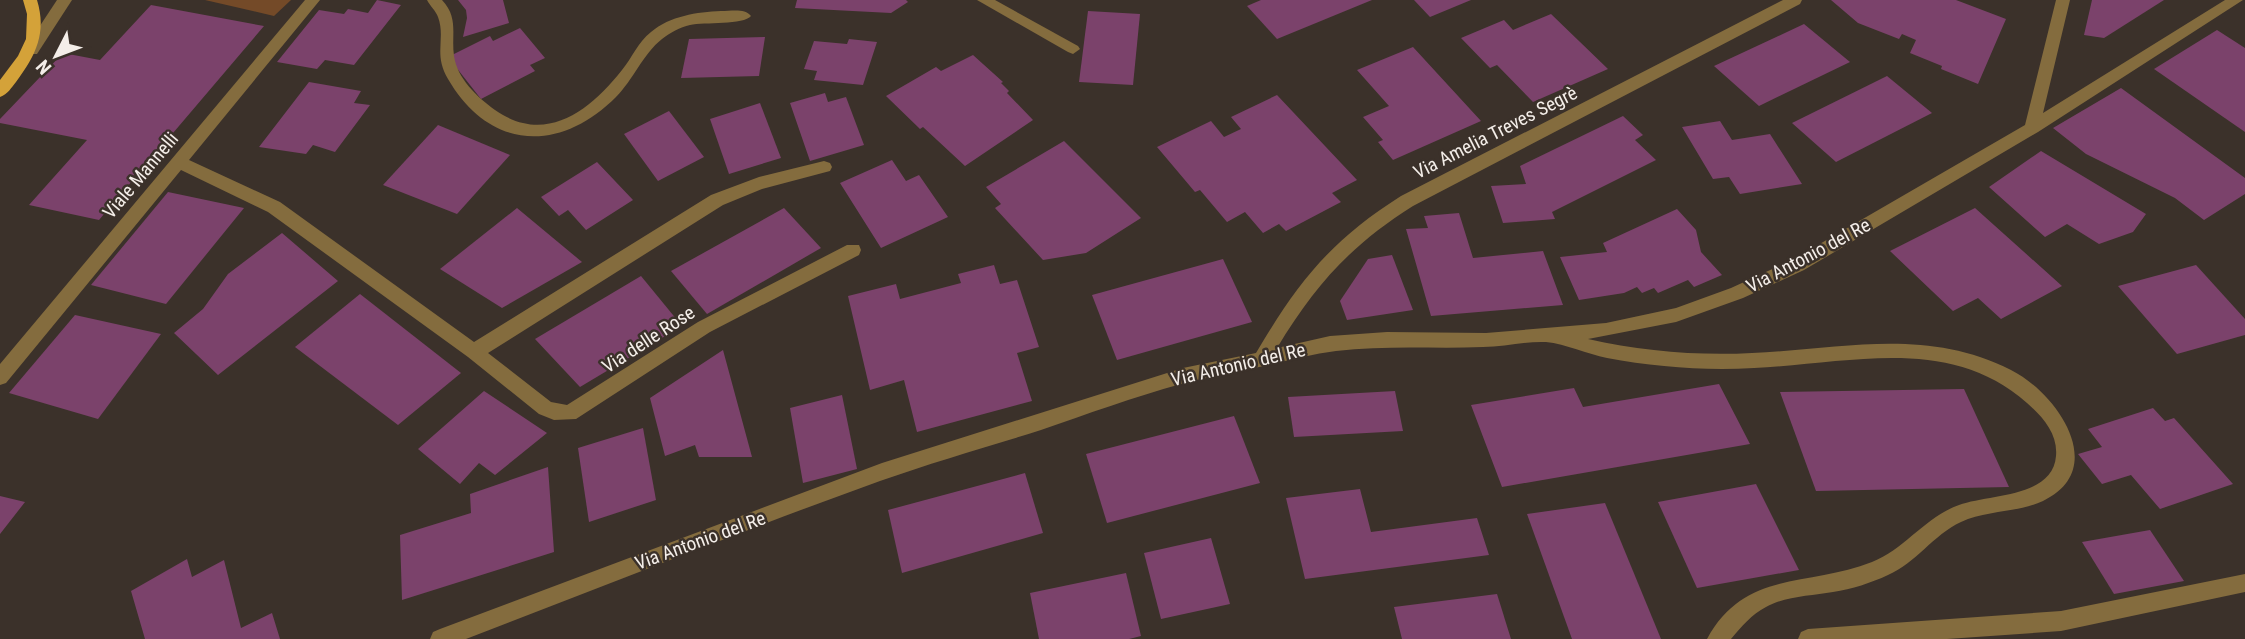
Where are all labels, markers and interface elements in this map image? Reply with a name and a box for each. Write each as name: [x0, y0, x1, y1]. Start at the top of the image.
north arrow: [21, 21, 91, 91]
text: N: [31, 55, 56, 79]
street label: Via Amelia Treves Segrè: [1410, 81, 1581, 184]
street label: Viale Mannelli: [98, 127, 183, 223]
street label: Via Antonio del Re: [1742, 213, 1874, 298]
street label: Via delle Rose: [598, 301, 699, 378]
street label: Via Antonio del Re: [1169, 338, 1308, 391]
street label: Via Antonio del Re: [632, 506, 769, 575]

